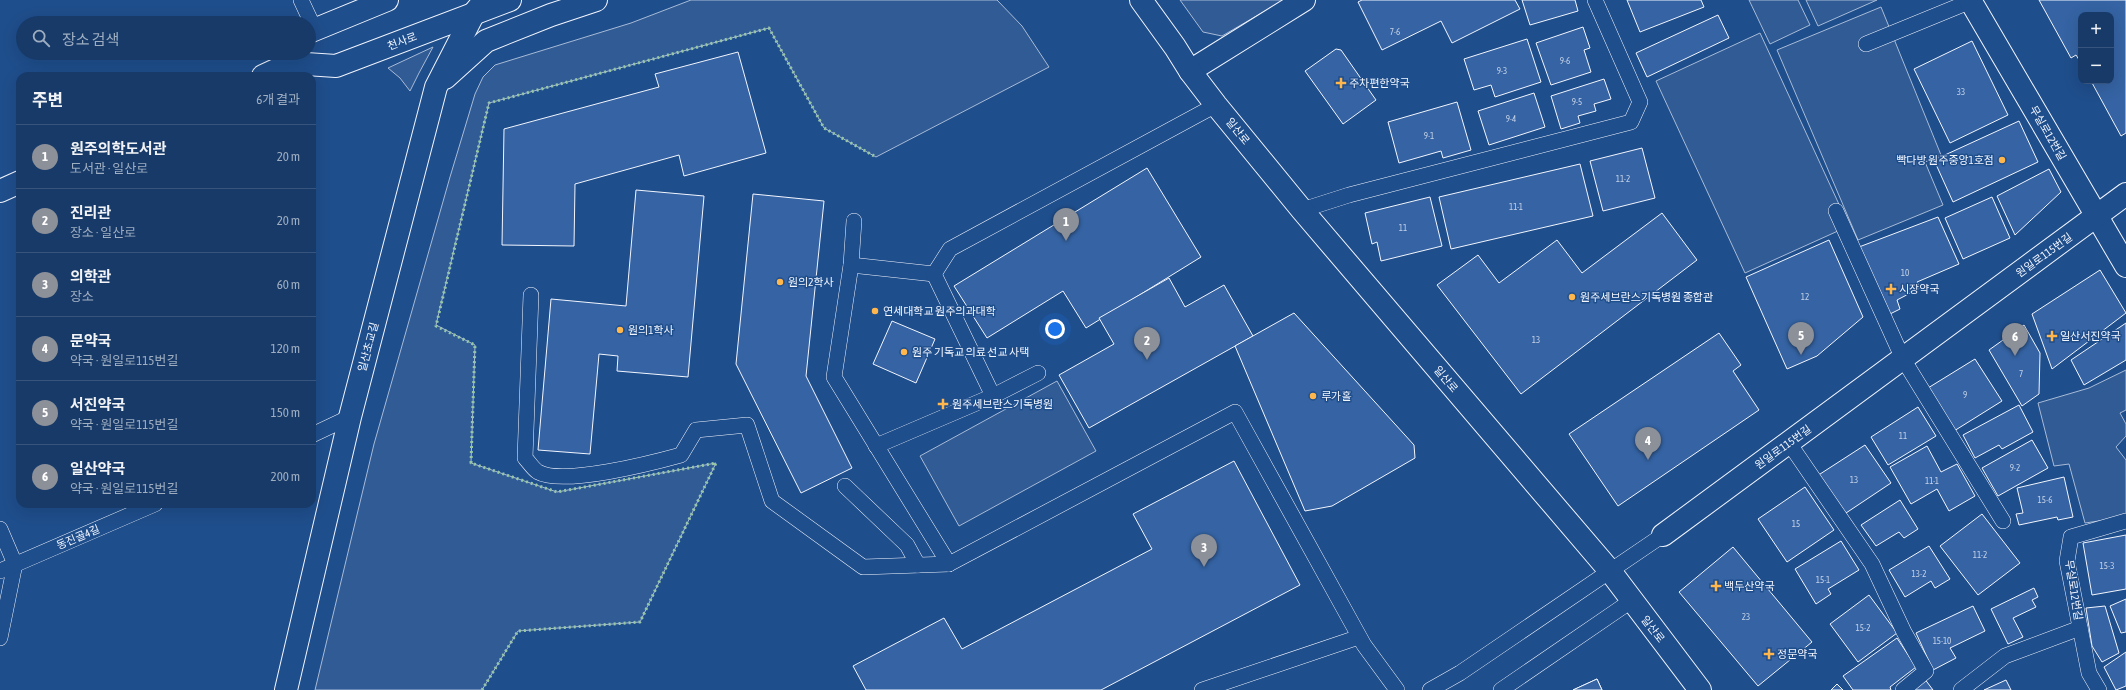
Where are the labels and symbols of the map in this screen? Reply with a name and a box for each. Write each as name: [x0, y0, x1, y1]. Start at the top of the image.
house number: 7-6: [1390, 27, 1400, 37]
street label: 천사로: [386, 30, 418, 52]
house number: 9-6: [1560, 56, 1570, 66]
house number: 9-3: [1497, 66, 1507, 76]
place label: 주차편한약국: [1349, 77, 1410, 89]
marker: 주차편한약국: [1336, 78, 1346, 88]
house number: 33: [1957, 87, 1965, 97]
house number: 9-5: [1572, 97, 1582, 107]
street label: 무실로12번길: [2028, 104, 2068, 162]
house number: 9-4: [1506, 114, 1516, 124]
street label: 일산로: [1224, 115, 1252, 147]
house number: 9-1: [1424, 131, 1434, 141]
place label: 빡다방 원주중앙1호점: [1896, 154, 1994, 166]
marker: 빡다방 원주중앙1호점: [1997, 155, 2007, 165]
house number: 11-2: [1616, 174, 1630, 184]
house number: 11-1: [1509, 202, 1523, 212]
pin: 1: [1053, 208, 1079, 241]
house number: 11: [1399, 223, 1407, 233]
street label: 원일로115번길: [2014, 231, 2074, 279]
house number: 10: [1901, 268, 1909, 278]
place label: 원의2학사: [788, 276, 834, 288]
marker: 원의2학사: [775, 277, 785, 287]
place label: 시장약국: [1899, 283, 1939, 295]
marker: 시장약국: [1886, 284, 1896, 294]
place label: 원주세브란스기독병원 종합관: [1580, 291, 1713, 303]
marker: 원주세브란스기독병원 종합관: [1567, 292, 1577, 302]
house number: 12: [1801, 292, 1809, 302]
place label: 연세대학교 원주의과대학: [883, 305, 996, 317]
marker: 연세대학교 원주의과대학: [870, 306, 880, 316]
your location: [1045, 319, 1065, 339]
street label: 일산초교길: [356, 321, 380, 373]
pin: 5: [1788, 322, 1814, 355]
pin: 6: [2002, 323, 2028, 356]
place label: 원의1학사: [628, 324, 674, 336]
marker: 원의1학사: [615, 325, 625, 335]
pin: 2: [1134, 327, 1160, 360]
place label: 일산서진약국: [2060, 330, 2121, 342]
marker: 일산서진약국: [2047, 331, 2057, 341]
house number: 13: [1532, 335, 1540, 345]
place label: 원주 기독교 의료 선교 사택: [912, 346, 1029, 358]
marker: 원주 기독교 의료 선교 사택: [899, 347, 909, 357]
street label: 일산로: [1432, 364, 1460, 394]
house number: 7: [2019, 369, 2023, 379]
place label: 루가홀: [1321, 390, 1351, 402]
house number: 9: [1963, 390, 1967, 400]
marker: 루가홀: [1308, 391, 1318, 401]
marker: 원주세브란스기독병원: [937, 398, 949, 410]
place label: 원주세브란스기독병원: [952, 398, 1053, 410]
street label: 원일로115번길: [1753, 423, 1813, 471]
pin: 4: [1635, 427, 1661, 460]
house number: 11: [1899, 431, 1907, 441]
house number: 9-2: [2010, 463, 2020, 473]
house number: 13: [1850, 475, 1858, 485]
house number: 11-1: [1925, 476, 1939, 486]
house number: 15-6: [2038, 495, 2052, 505]
house number: 15: [1792, 519, 1800, 529]
street label: 동진골4길: [55, 523, 101, 551]
pin: 3: [1191, 534, 1217, 567]
house number: 11-2: [1973, 550, 1987, 560]
street label: 무실로12번길: [2063, 559, 2085, 621]
house number: 15-3: [2100, 561, 2114, 571]
house number: 13-2: [1912, 569, 1926, 579]
house number: 15-1: [1816, 575, 1830, 585]
place label: 백두산약국: [1724, 580, 1775, 592]
marker: 백두산약국: [1711, 581, 1721, 591]
house number: 23: [1742, 612, 1750, 622]
street label: 일산로: [1639, 613, 1667, 645]
house number: 15-2: [1856, 623, 1870, 633]
house number: 15-10: [1933, 636, 1951, 646]
place label: 정문약국: [1777, 648, 1817, 660]
marker: 정문약국: [1764, 649, 1774, 659]

